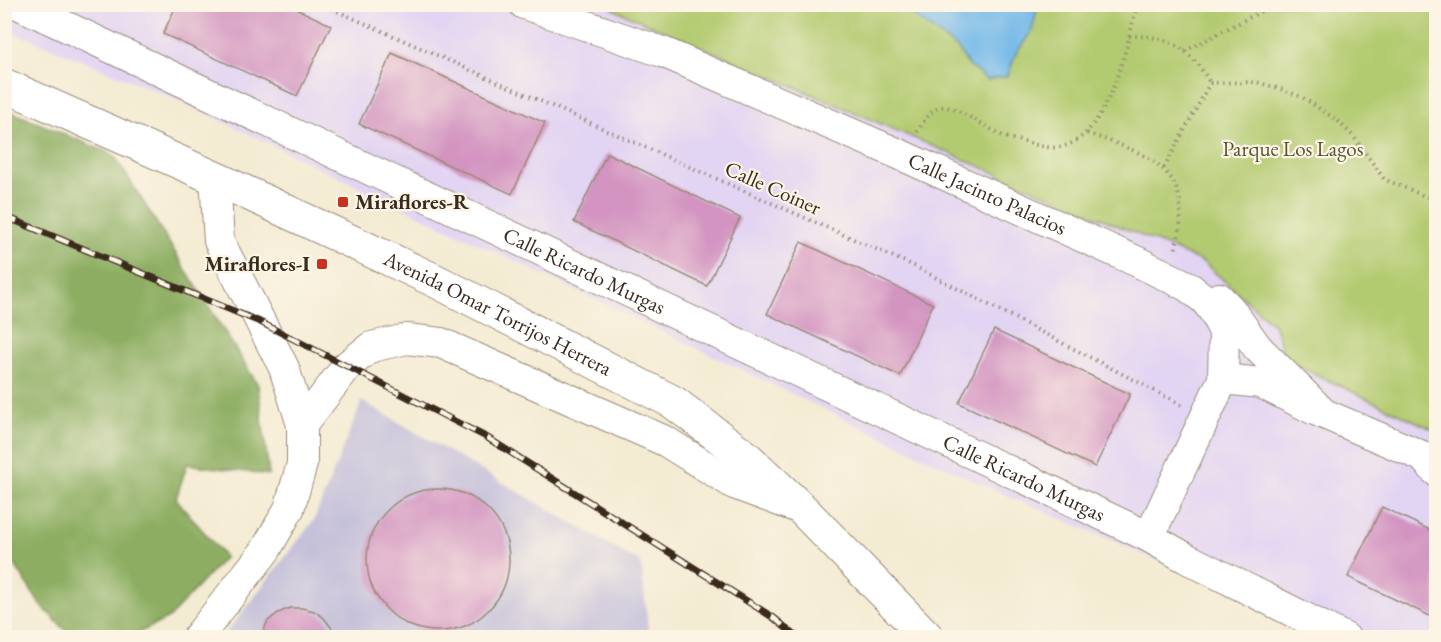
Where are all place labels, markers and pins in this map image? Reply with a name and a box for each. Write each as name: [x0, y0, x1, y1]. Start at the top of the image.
place label: Miraflores-R: [355, 188, 470, 215]
marker: Miraflores-R: [336, 195, 350, 209]
place label: Miraflores-I: [204, 250, 310, 277]
marker: Miraflores-I: [315, 257, 329, 271]

